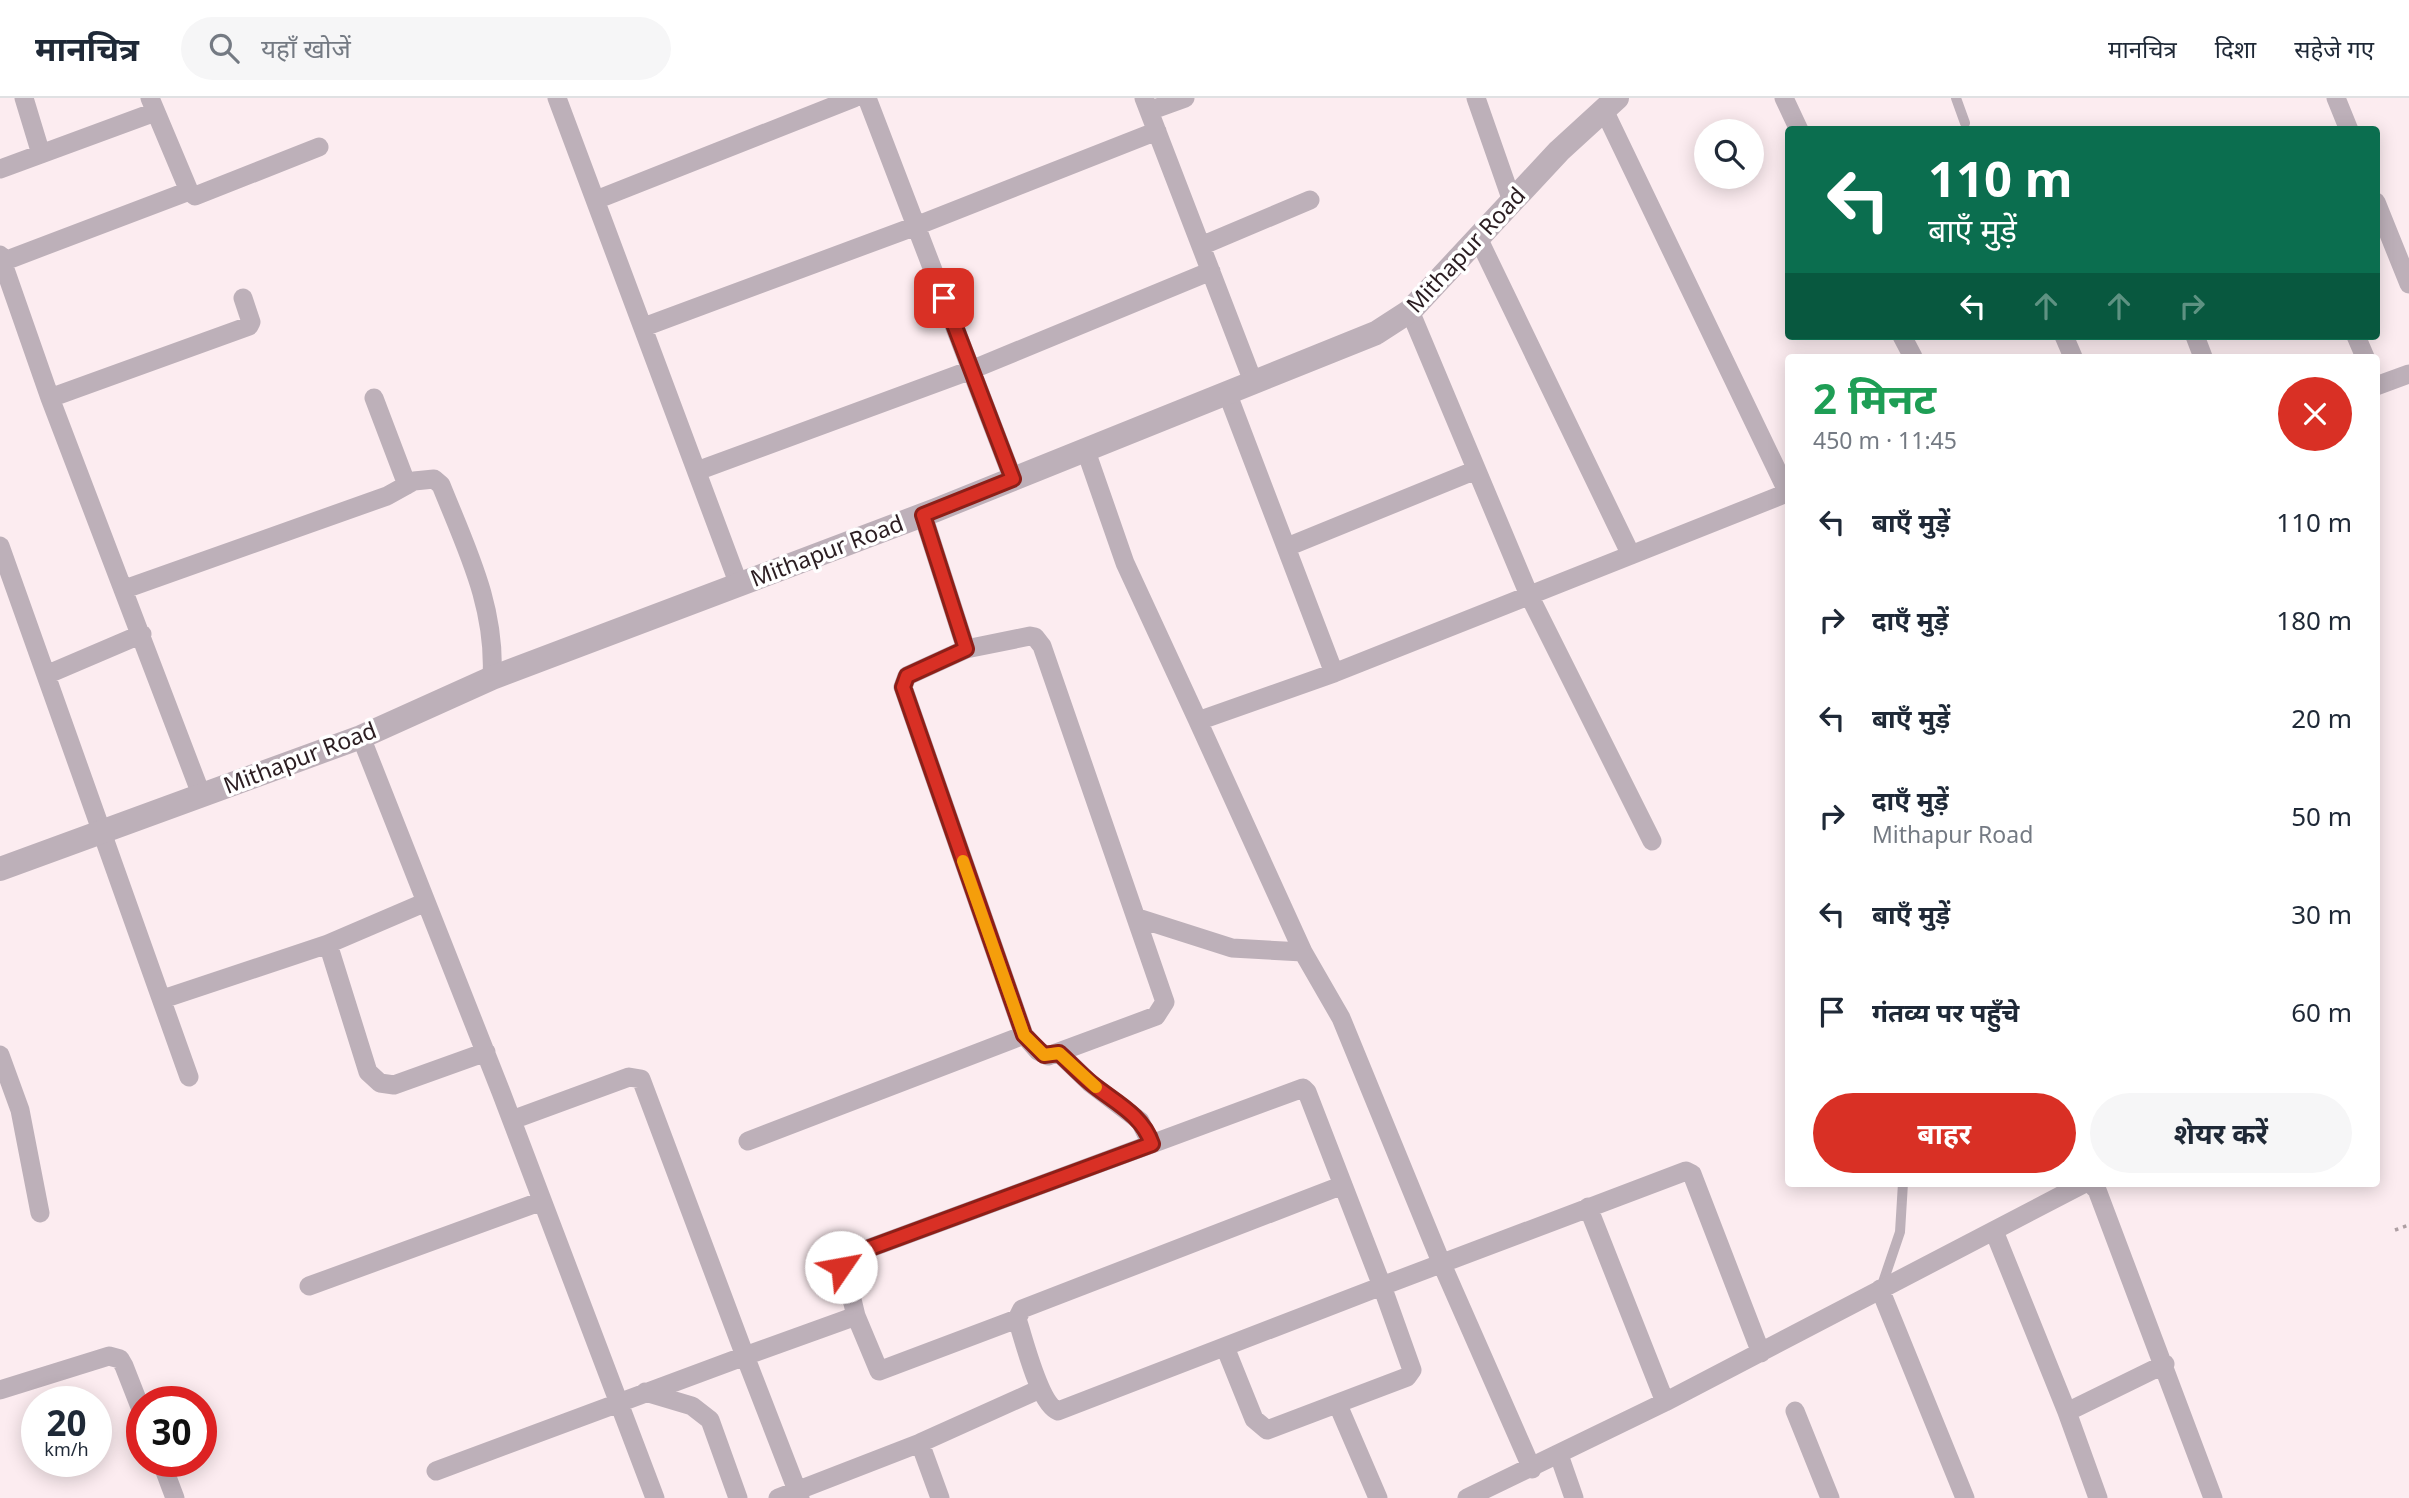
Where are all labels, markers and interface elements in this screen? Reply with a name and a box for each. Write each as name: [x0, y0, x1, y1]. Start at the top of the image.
search box: [181, 17, 671, 80]
text: मानचित्र: [35, 26, 139, 71]
icon: search: [205, 29, 243, 67]
text: यहाँ खोजें: [261, 30, 351, 66]
text: मानचित्र: [2108, 32, 2177, 65]
text: दिशा: [2215, 32, 2256, 65]
text: सहेजे गए: [2294, 32, 2374, 65]
map controls: [1694, 119, 1764, 189]
button: search: [1694, 119, 1764, 189]
text: 110 m: [1928, 145, 2073, 211]
icon: left: [1813, 154, 1904, 245]
street label: Mithapur Road: [1399, 179, 1532, 319]
text: बाएँ मुड़ें: [1928, 208, 2017, 251]
pin: [914, 268, 974, 328]
icon: arrive: [925, 279, 963, 317]
icon: left: [1954, 287, 1992, 325]
icon: ahead: [2027, 287, 2065, 325]
icon: ahead: [2100, 287, 2138, 325]
icon: right: [2173, 287, 2211, 325]
text: 2 मिनट: [1813, 369, 1936, 426]
button: close: [2278, 377, 2352, 451]
text: 450 m · 11:45: [1813, 424, 1957, 456]
icon: left: [1813, 503, 1851, 541]
text: बाएँ मुड़ें: [1872, 504, 1950, 540]
text: 110 m: [2276, 504, 2352, 540]
street label: Mithapur Road: [746, 506, 908, 594]
icon: right: [1813, 601, 1851, 639]
text: दाएँ मुड़ें: [1872, 602, 1949, 638]
text: 180 m: [2276, 602, 2352, 638]
icon: left: [1813, 699, 1851, 737]
text: बाएँ मुड़ें: [1872, 700, 1950, 736]
text: 20 m: [2291, 700, 2352, 736]
street label: Mithapur Road: [219, 713, 381, 801]
text: दाएँ मुड़ें: [1872, 782, 1949, 818]
icon: right: [1813, 797, 1851, 835]
text: 50 m: [2291, 798, 2352, 834]
text: Mithapur Road: [1872, 818, 2033, 850]
icon: left: [1813, 895, 1851, 933]
text: बाएँ मुड़ें: [1872, 896, 1950, 932]
text: 30 m: [2291, 896, 2352, 932]
icon: arrive: [1813, 993, 1851, 1031]
text: गंतव्य पर पहुँचे: [1872, 994, 2019, 1030]
text: 60 m: [2291, 994, 2352, 1030]
button: बाहर: [1813, 1093, 2076, 1173]
button: शेयर करें: [2090, 1093, 2352, 1173]
position arrow: [804, 1230, 878, 1304]
speed limit sign: 30: [126, 1386, 217, 1477]
text: 20: [46, 1399, 87, 1446]
text: km/h: [44, 1437, 89, 1461]

